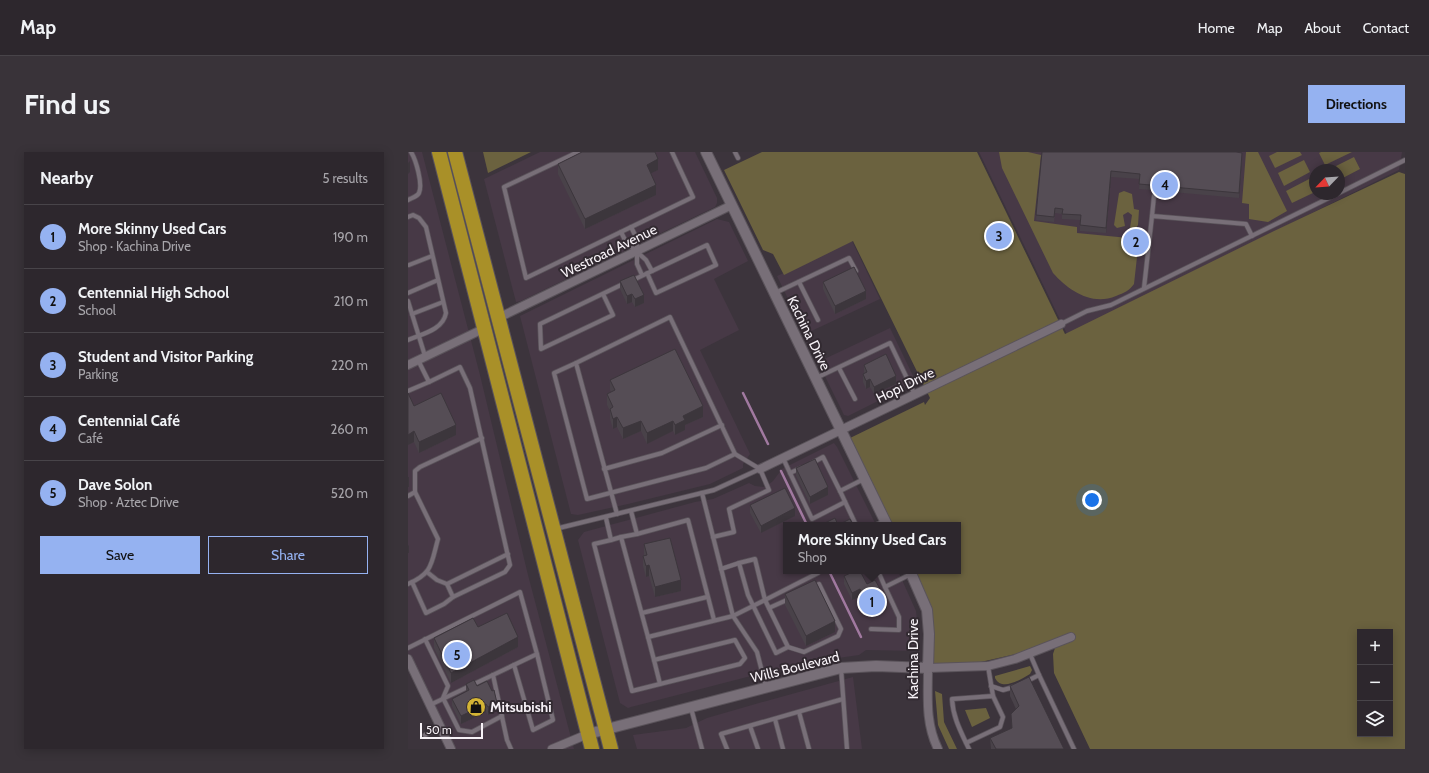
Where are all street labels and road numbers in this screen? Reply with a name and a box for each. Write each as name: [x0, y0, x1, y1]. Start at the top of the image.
street label: Westroad Avenue: [558, 220, 660, 282]
street label: Kachina Drive: [783, 293, 835, 373]
street label: Hopi Drive: [873, 363, 937, 407]
street label: Kachina Drive: [904, 619, 922, 699]
street label: Wills Boulevard: [749, 647, 841, 687]

